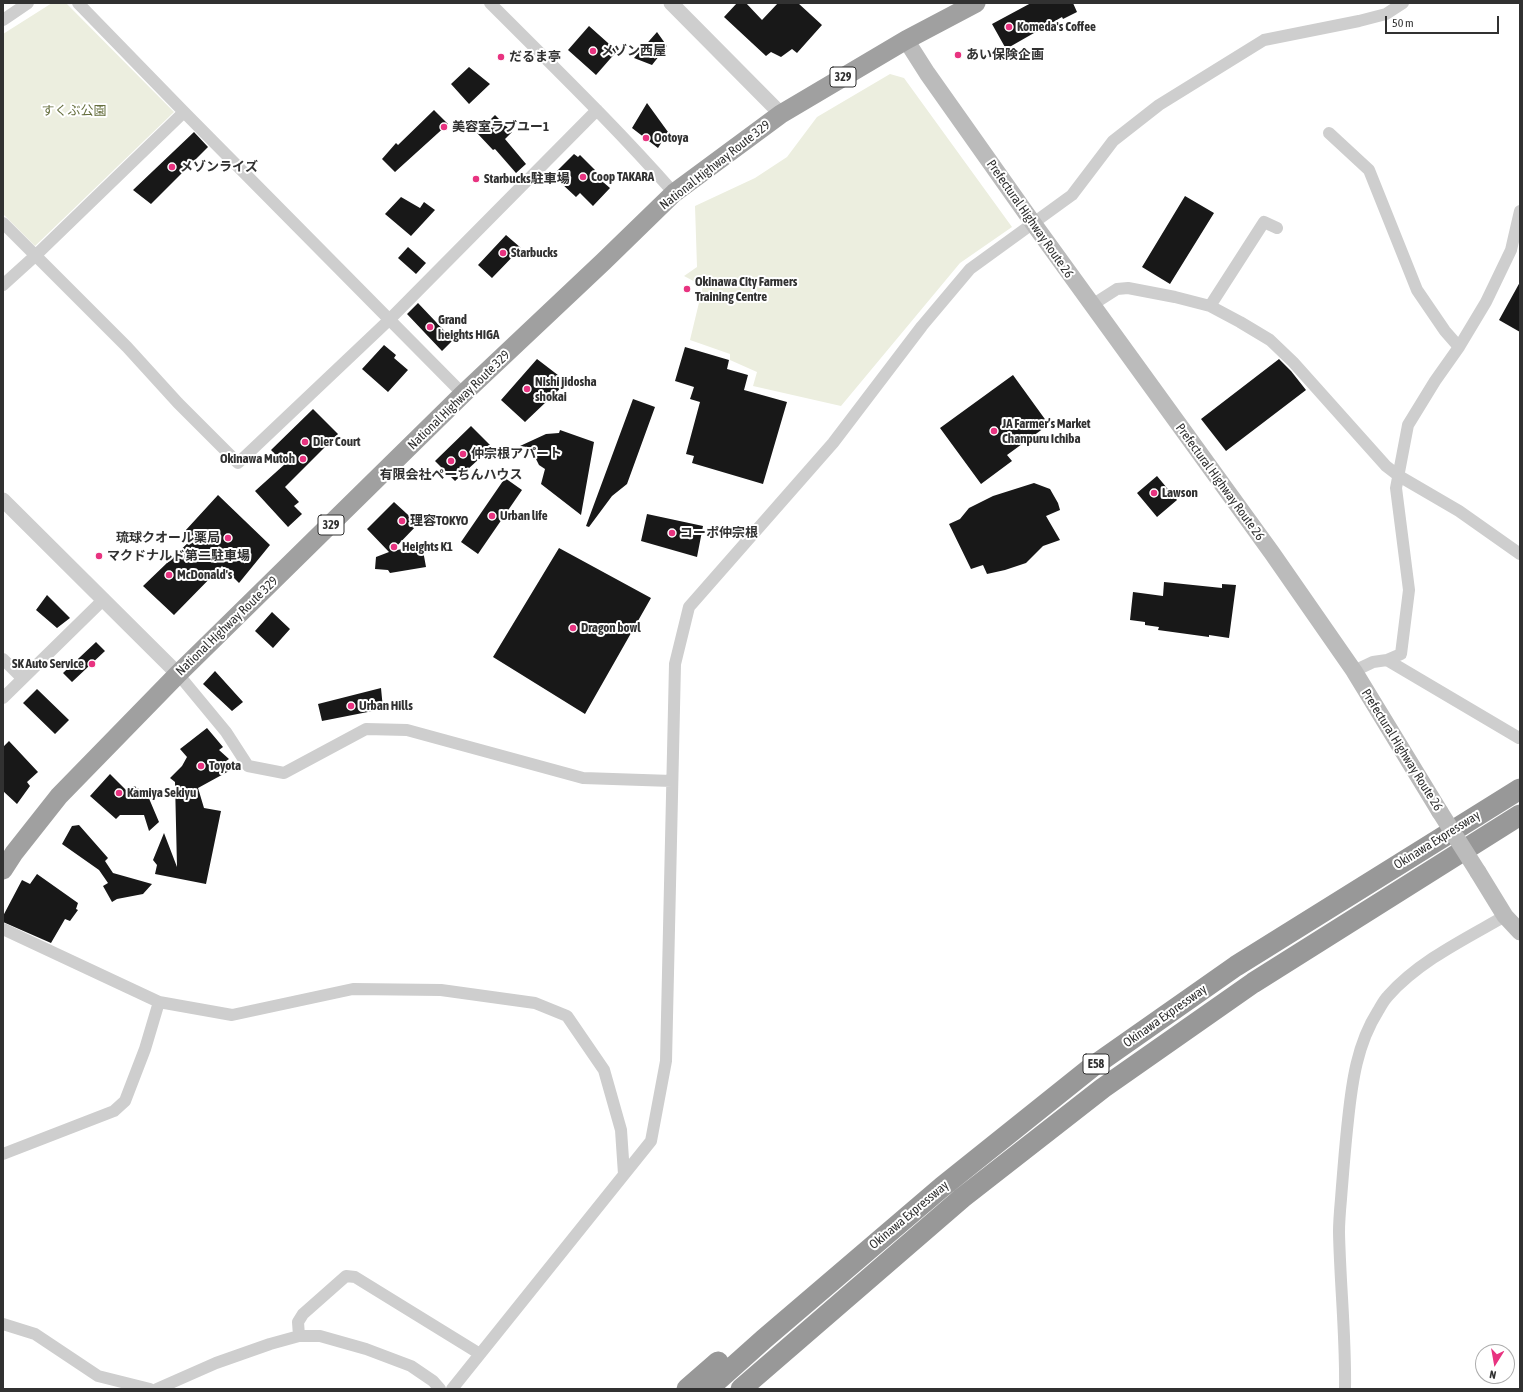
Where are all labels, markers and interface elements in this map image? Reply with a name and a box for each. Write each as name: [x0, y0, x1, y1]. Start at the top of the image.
scale bar: [1387, 8, 1501, 34]
text: 50 m: [1392, 16, 1414, 30]
place label: Komeda's Coffee: [1017, 19, 1096, 35]
marker: Komeda's Coffee: [1004, 22, 1014, 32]
place label: メゾン西屋: [601, 43, 666, 59]
marker: メゾン西屋: [588, 46, 598, 56]
place label: あい保険企画: [966, 47, 1044, 63]
place label: だるま亭: [509, 49, 561, 65]
marker: あい保険企画: [953, 50, 963, 60]
marker: だるま亭: [496, 52, 506, 62]
road number: 329: [830, 67, 856, 87]
park label: すくぶ公園: [42, 103, 106, 119]
street label: National Highway Route 329: [657, 117, 773, 213]
place label: 美容室ラブユー1: [452, 119, 549, 135]
marker: 美容室ラブユー1: [439, 122, 449, 132]
place label: Ootoya: [654, 130, 689, 146]
marker: Ootoya: [641, 133, 651, 143]
street label: Prefectural Highway Route 26: [983, 157, 1077, 281]
place label: メゾンライズ: [180, 159, 258, 175]
marker: メゾンライズ: [167, 162, 177, 172]
place label: Coop TAKARA: [591, 169, 654, 185]
place label: Starbucks駐車場: [484, 171, 570, 187]
marker: Coop TAKARA: [578, 172, 588, 182]
marker: Starbucks駐車場: [471, 174, 481, 184]
place label: Starbucks: [511, 245, 558, 261]
marker: Starbucks: [498, 248, 508, 258]
place label: Okinawa City Farmers Training Centre: [695, 274, 797, 305]
marker: Okinawa City Farmers Training Centre: [682, 284, 692, 294]
place label: Grand heights HIGA: [438, 312, 499, 343]
marker: Grand heights HIGA: [425, 322, 435, 332]
street label: National Highway Route 329: [405, 347, 513, 453]
place label: Nishi jidosha shokai: [535, 374, 597, 405]
marker: Nishi jidosha shokai: [522, 384, 532, 394]
place label: JA Farmer’s Market Chanpuru Ichiba: [1002, 416, 1091, 447]
street label: Prefectural Highway Route 26: [1172, 420, 1268, 544]
marker: JA Farmer’s Market Chanpuru Ichiba: [989, 426, 999, 436]
place label: Dier Court: [313, 434, 360, 450]
marker: Dier Court: [300, 437, 310, 447]
place label: 仲宗根アパート: [471, 446, 562, 462]
marker: 仲宗根アパート: [458, 449, 468, 459]
place label: Okinawa Mutoh: [220, 451, 295, 467]
marker: Okinawa Mutoh: [298, 454, 308, 464]
marker: 有限会社ぺーちんハウス: [446, 456, 456, 466]
place label: 有限会社ぺーちんハウス: [380, 467, 522, 483]
place label: Lawson: [1162, 485, 1198, 501]
marker: Lawson: [1149, 488, 1159, 498]
place label: Urban life: [500, 508, 548, 524]
marker: Urban life: [487, 511, 497, 521]
place label: 理容TOKYO: [410, 513, 468, 529]
road number: 329: [318, 515, 344, 535]
marker: 理容TOKYO: [397, 516, 407, 526]
place label: コーポ仲宗根: [680, 525, 758, 541]
marker: コーポ仲宗根: [667, 528, 677, 538]
place label: 琉球クオール薬局: [116, 530, 220, 546]
marker: 琉球クオール薬局: [223, 533, 233, 543]
place label: Heights K1: [402, 539, 453, 555]
marker: Heights K1: [389, 542, 399, 552]
place label: マクドナルド第二駐車場: [107, 548, 250, 564]
marker: マクドナルド第二駐車場: [94, 551, 104, 561]
place label: McDonald's: [177, 567, 232, 583]
marker: McDonald's: [164, 570, 174, 580]
street label: National Highway Route 329: [173, 573, 281, 679]
place label: Dragon bowl: [581, 620, 641, 636]
marker: Dragon bowl: [568, 623, 578, 633]
place label: SK Auto Service: [12, 656, 84, 672]
marker: SK Auto Service: [87, 659, 97, 669]
street label: Prefectural Highway Route 26: [1358, 686, 1446, 814]
place label: Urban Hills: [359, 698, 413, 714]
marker: Urban Hills: [346, 701, 356, 711]
place label: Toyota: [209, 758, 241, 774]
marker: Toyota: [196, 761, 206, 771]
place label: Kamiya Sekiyu: [127, 785, 196, 801]
marker: Kamiya Sekiyu: [114, 788, 124, 798]
street label: Okinawa Expressway: [1391, 807, 1483, 873]
street label: Okinawa Expressway: [1120, 981, 1210, 1051]
road number: E58: [1083, 1054, 1109, 1074]
street label: Okinawa Expressway: [866, 1177, 952, 1253]
north arrow: [1475, 1344, 1515, 1384]
text: N: [1489, 1368, 1497, 1381]

